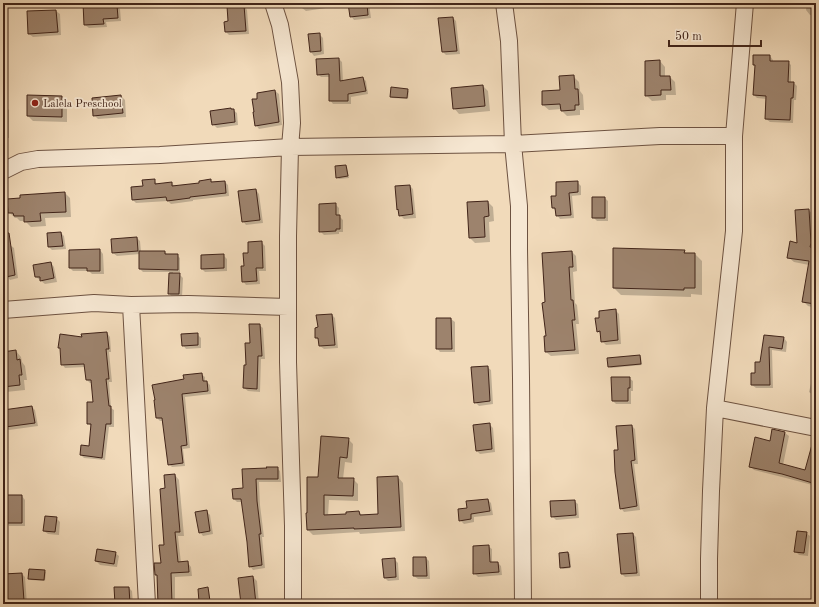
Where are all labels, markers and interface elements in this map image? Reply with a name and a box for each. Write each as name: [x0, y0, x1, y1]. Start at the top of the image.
scale bar: [669, 22, 761, 48]
text: 50 m: [675, 30, 702, 43]
marker: Lalela Preschool: [30, 98, 40, 108]
place label: Lalela Preschool: [43, 99, 122, 110]

